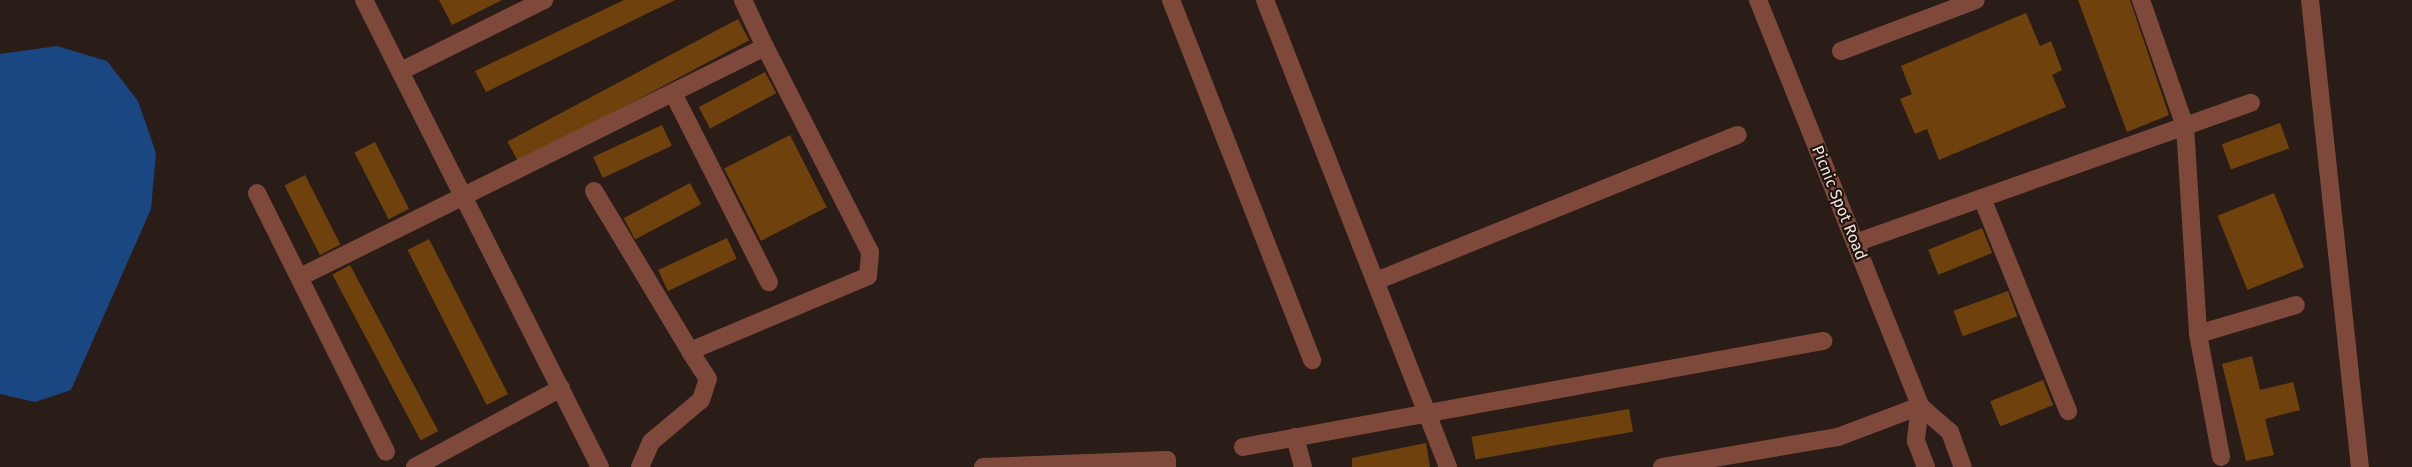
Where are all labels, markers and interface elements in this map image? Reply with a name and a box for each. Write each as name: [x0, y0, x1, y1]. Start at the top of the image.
street label: Picnic Spot Road: [1807, 143, 1871, 263]

